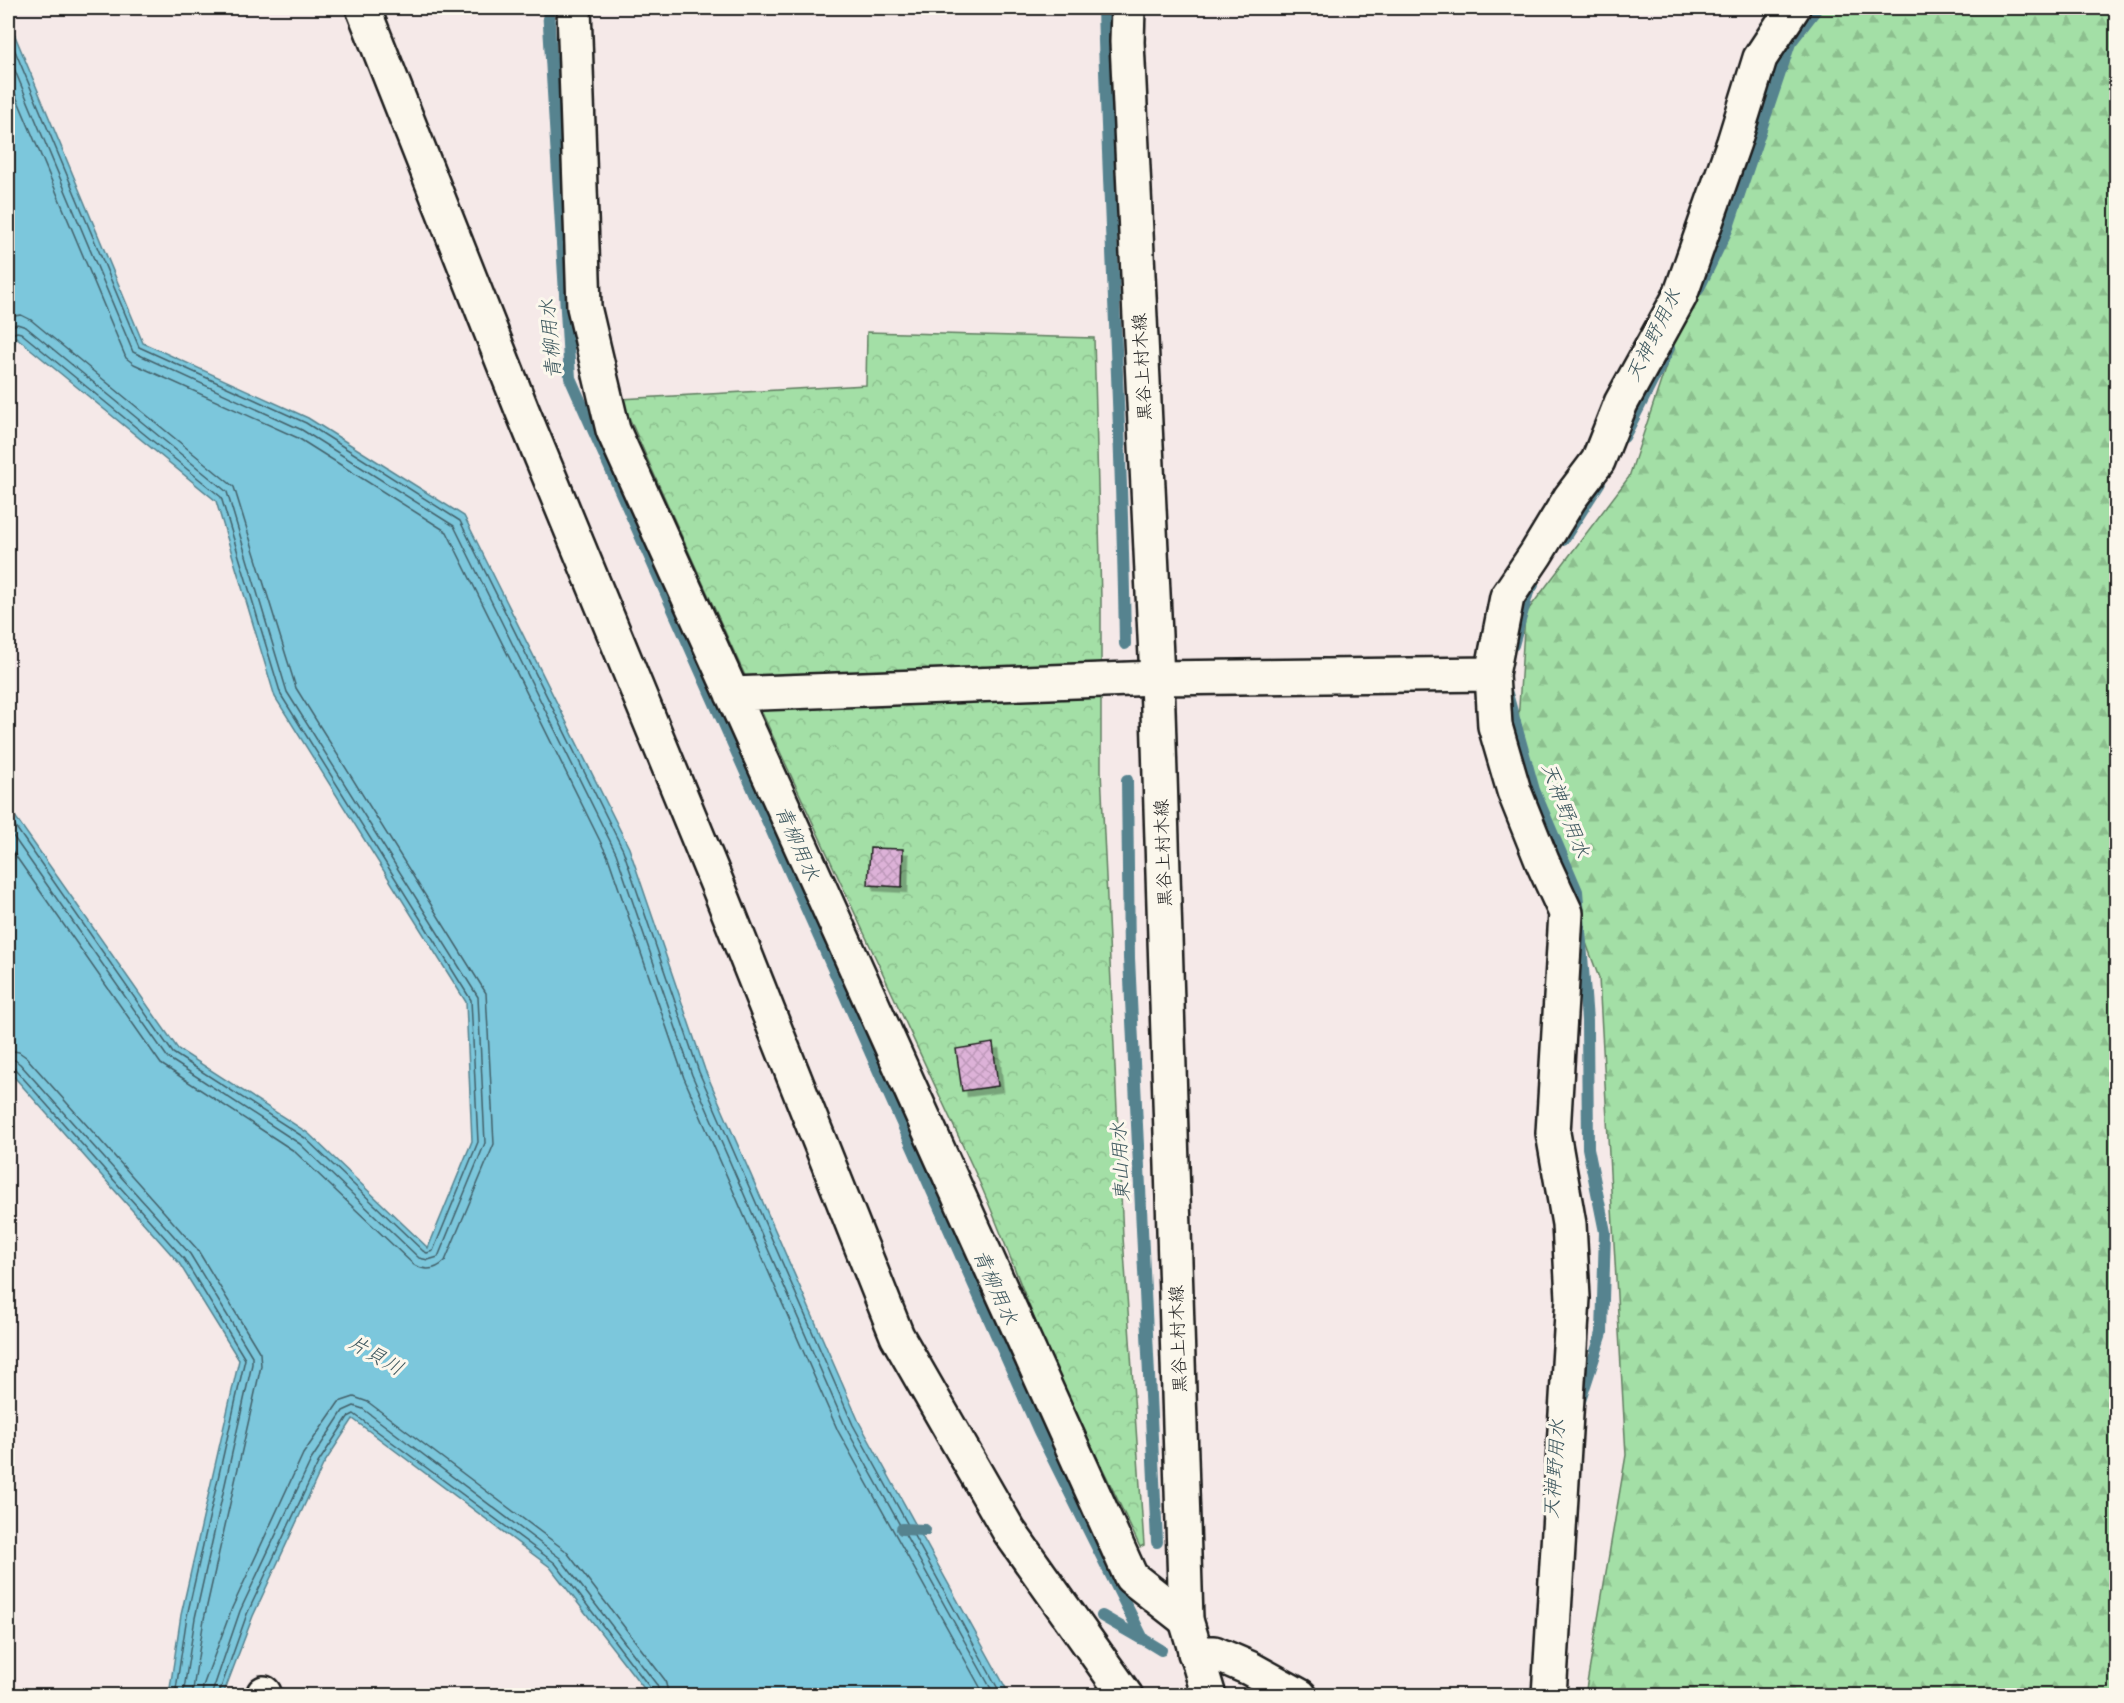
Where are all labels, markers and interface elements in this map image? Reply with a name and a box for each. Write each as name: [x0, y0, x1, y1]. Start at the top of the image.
water label: 天神野用水: [1619, 284, 1688, 387]
water label: 青柳用水: [534, 298, 568, 380]
street label: 黒谷上村木線: [1127, 312, 1158, 422]
water label: 天神野用水: [1534, 759, 1596, 862]
street label: 黒谷上村木線: [1149, 799, 1178, 907]
water label: 青柳用水: [768, 801, 826, 886]
water label: 東山用水: [1105, 1121, 1137, 1203]
water label: 青柳用水: [966, 1245, 1024, 1330]
street label: 黒谷上村木線: [1164, 1285, 1193, 1393]
water label: 片貝川: [343, 1329, 408, 1383]
water label: 天神野用水: [1538, 1418, 1572, 1520]

